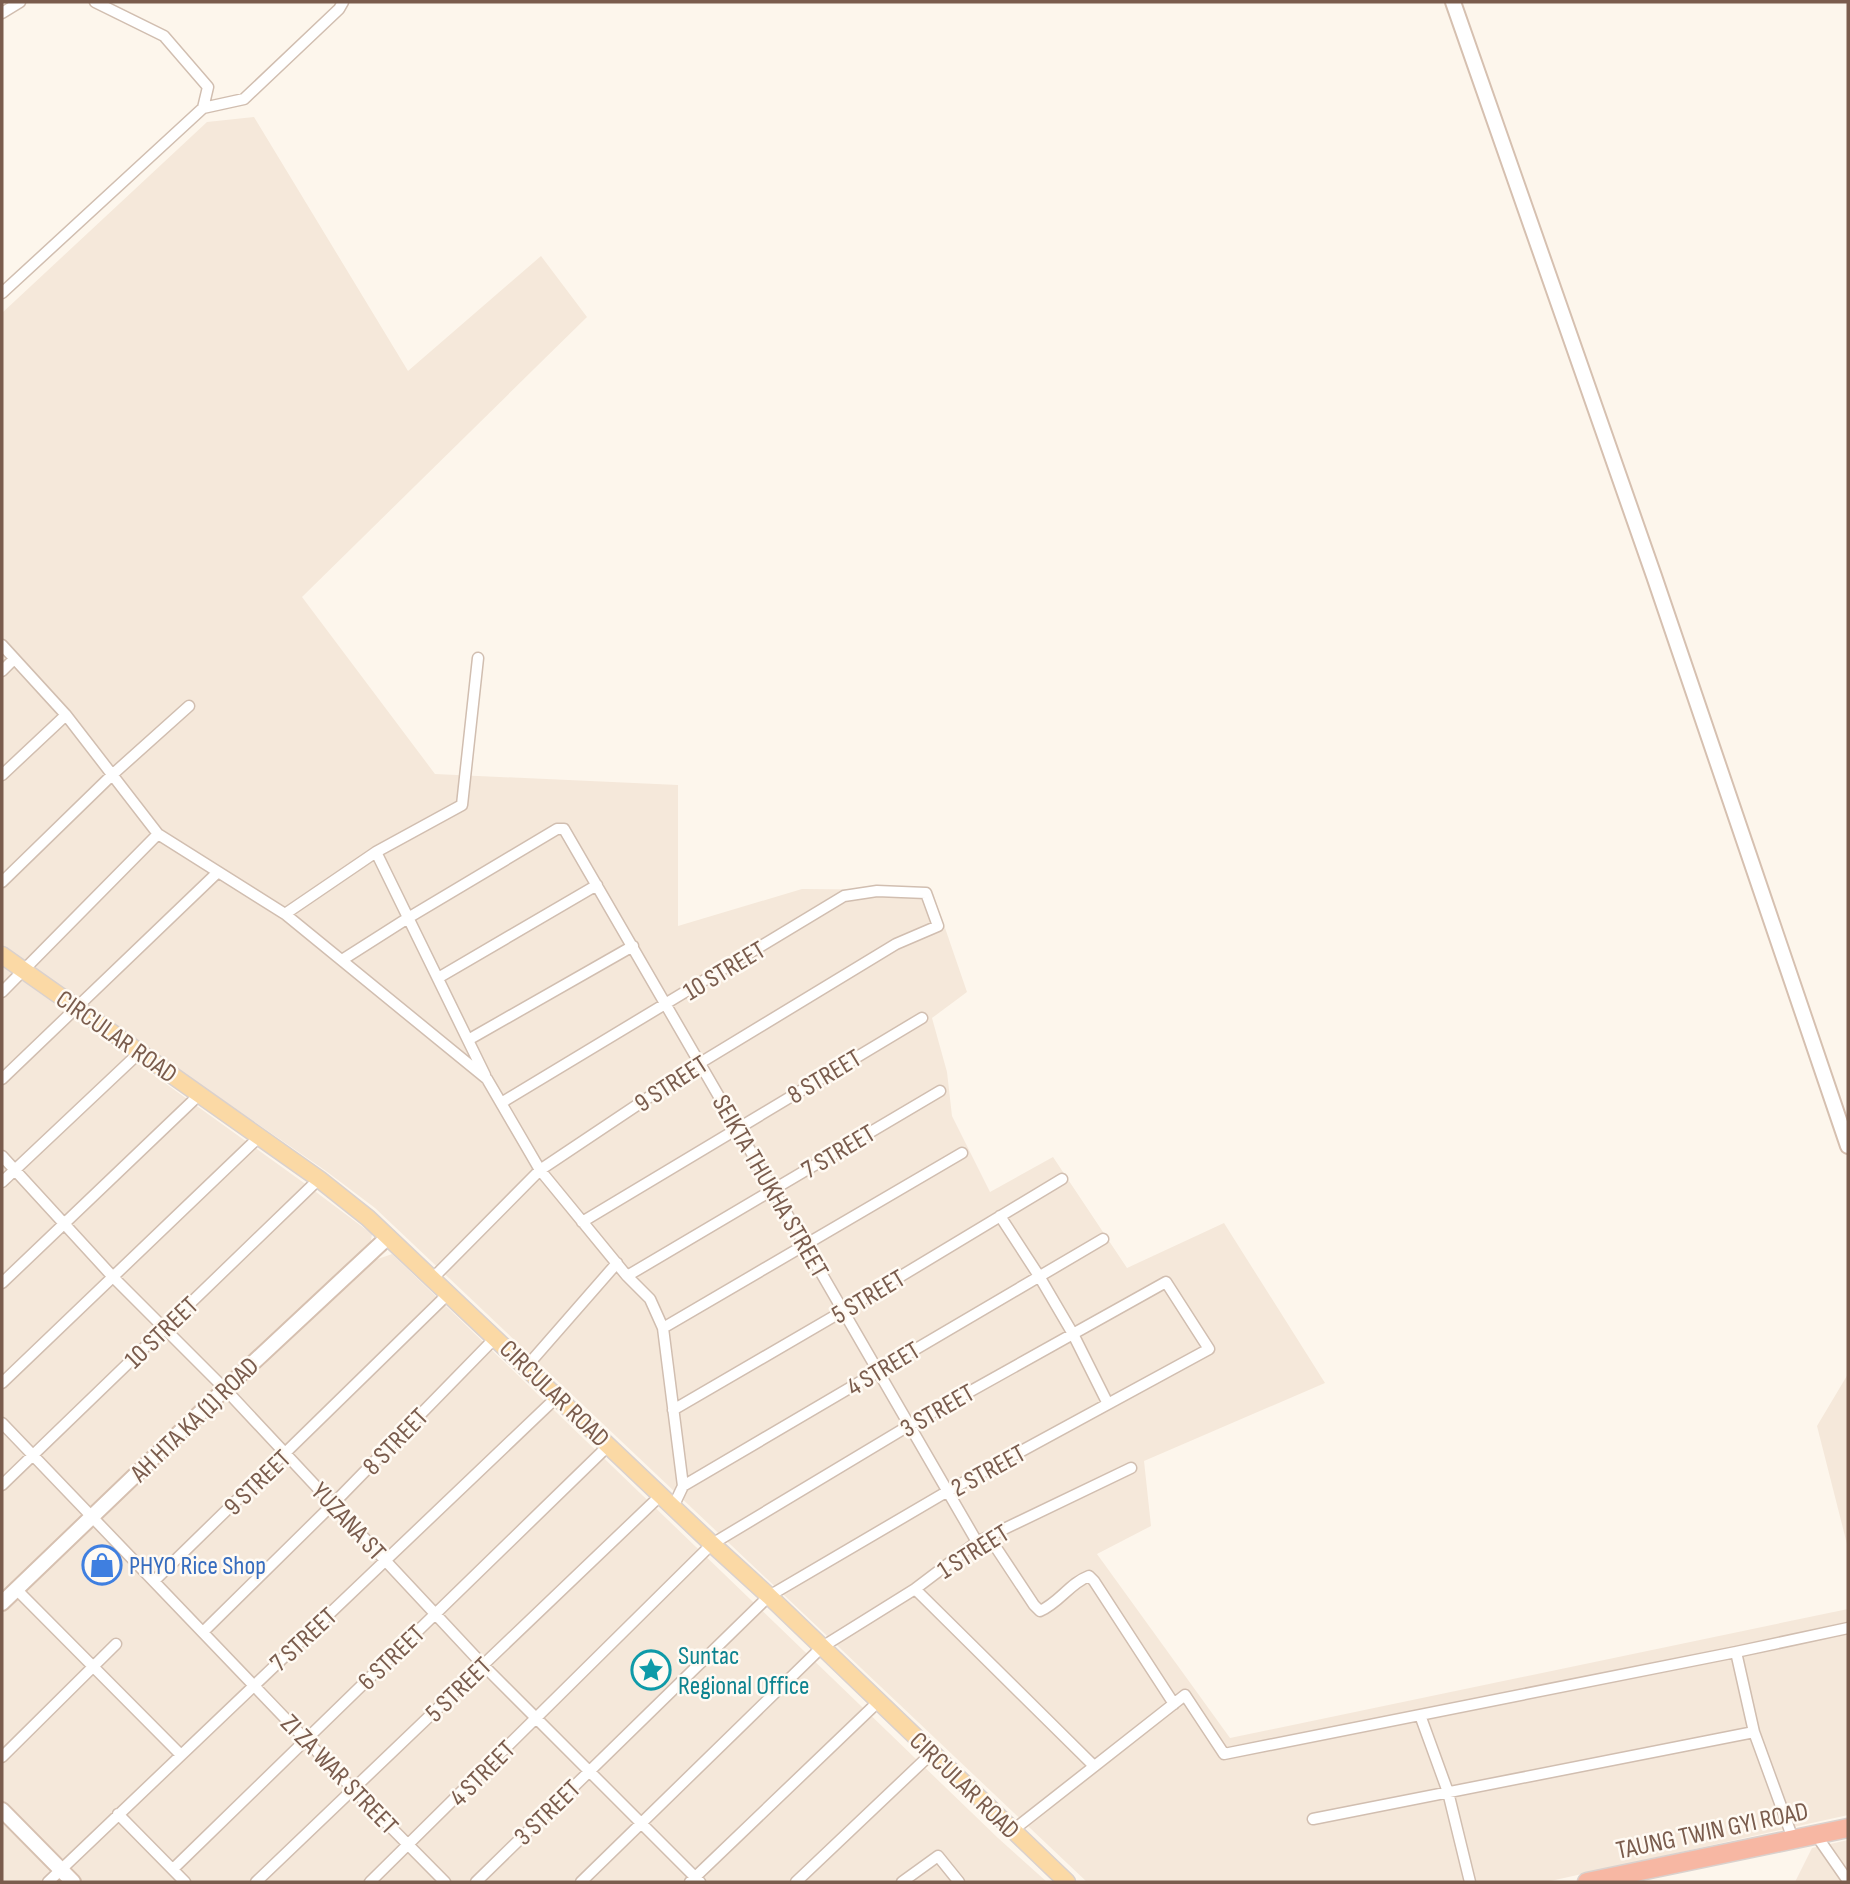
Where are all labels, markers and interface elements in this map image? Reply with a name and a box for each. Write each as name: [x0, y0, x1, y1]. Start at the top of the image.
street label: 10 STREET: [678, 935, 771, 1008]
street label: CIRCULAR ROAD: [50, 984, 183, 1090]
street label: 8 STREET: [782, 1043, 867, 1111]
street label: 9 STREET: [629, 1049, 714, 1119]
street label: SEIKTA THUKHA STREET: [705, 1090, 835, 1284]
street label: 7 STREET: [796, 1118, 881, 1186]
street label: 5 STREET: [826, 1263, 911, 1331]
street label: 10 STREET: [119, 1291, 205, 1376]
street label: CIRCULAR ROAD: [493, 1334, 615, 1454]
street label: 4 STREET: [841, 1335, 926, 1403]
street label: AH HTA KA (1) ROAD: [124, 1351, 266, 1490]
street label: 3 STREET: [895, 1378, 980, 1445]
street label: 8 STREET: [357, 1402, 435, 1482]
street label: 2 STREET: [946, 1438, 1031, 1504]
street label: 9 STREET: [218, 1444, 298, 1522]
street label: YUZANA ST: [304, 1476, 392, 1568]
street label: 1 STREET: [932, 1518, 1015, 1586]
shop icon: PHYO Rice Shop: [81, 1544, 123, 1586]
place label: PHYO Rice Shop: [129, 1551, 266, 1582]
street label: 7 STREET: [264, 1601, 344, 1679]
street label: 6 STREET: [352, 1619, 432, 1697]
place label: Suntac Regional Office: [678, 1641, 810, 1702]
place icon: Suntac Regional Office: [630, 1649, 672, 1691]
street label: 5 STREET: [419, 1651, 499, 1729]
street label: ZI ZA WAR STREET: [274, 1708, 404, 1842]
street label: CIRCULAR ROAD: [903, 1726, 1025, 1846]
street label: 4 STREET: [444, 1735, 522, 1813]
street label: 3 STREET: [508, 1774, 588, 1852]
street label: TAUNG TWIN GYI ROAD: [1614, 1796, 1811, 1867]

